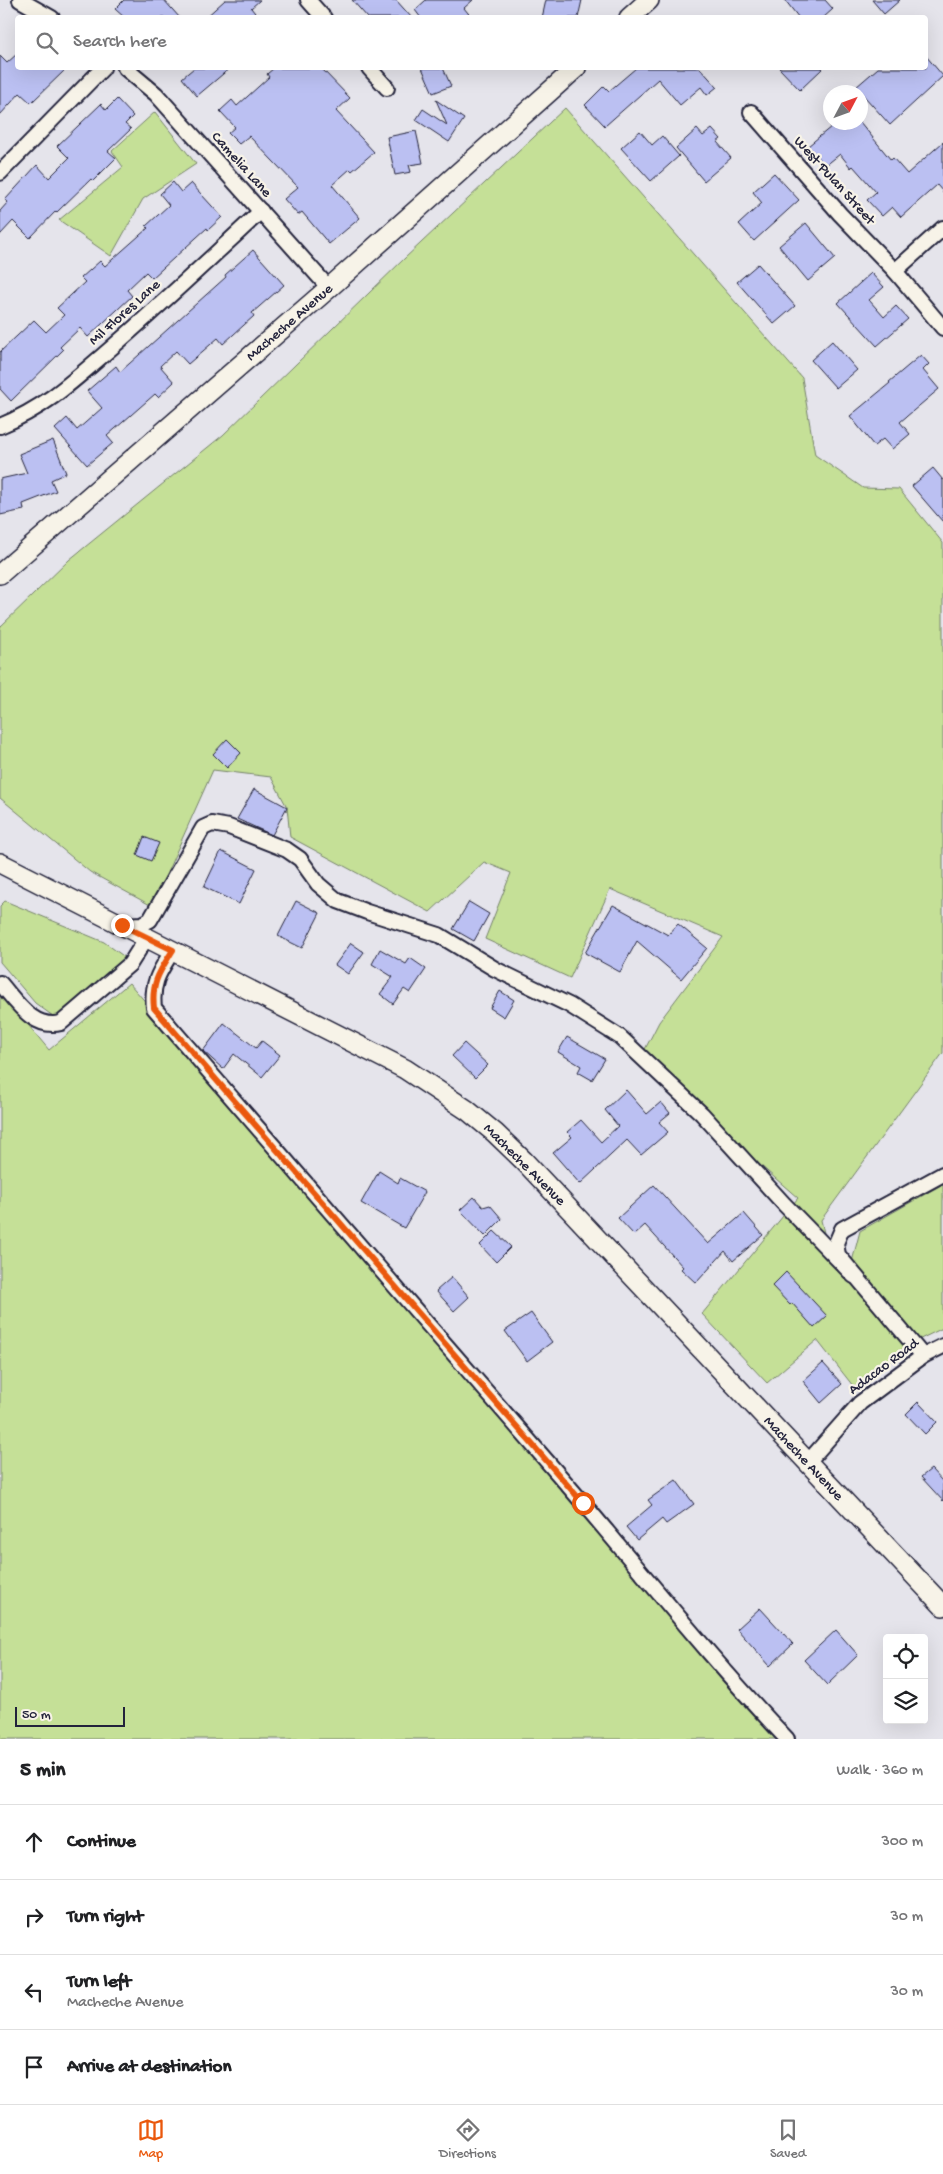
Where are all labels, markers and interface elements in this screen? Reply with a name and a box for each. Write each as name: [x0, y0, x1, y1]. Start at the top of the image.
search box: [15, 15, 928, 70]
icon: search: [33, 29, 61, 57]
text: Search here: [73, 31, 167, 54]
north arrow: [823, 85, 868, 130]
street label: Camelia Lane: [207, 129, 275, 202]
street label: West Pulan Street: [789, 133, 880, 231]
street label: Mil Flores Lane: [85, 276, 165, 350]
street label: Macheche Avenue: [243, 280, 337, 366]
route end: [111, 914, 134, 937]
street label: Macheche Avenue: [479, 1120, 569, 1210]
street label: Adacao Road: [845, 1334, 924, 1399]
street label: Macheche Avenue: [759, 1413, 847, 1505]
route start: [572, 1492, 595, 1515]
map controls: [883, 1634, 928, 1724]
button: locate: [883, 1634, 928, 1679]
button: layers: [883, 1679, 928, 1724]
scale bar: [15, 1704, 125, 1727]
text: 50 m: [22, 1707, 51, 1724]
text: 5 min: [20, 1759, 65, 1784]
text: Walk · 360 m: [837, 1762, 923, 1781]
icon: ahead: [20, 1828, 48, 1856]
text: Continue: [67, 1831, 136, 1854]
text: 300 m: [881, 1833, 923, 1852]
icon: right: [20, 1903, 48, 1931]
text: Turn right: [67, 1906, 143, 1929]
text: 30 m: [890, 1908, 923, 1927]
text: Turn left: [67, 1971, 131, 1994]
icon: left: [20, 1978, 48, 2006]
text: 30 m: [890, 1983, 923, 2002]
text: Macheche Avenue: [67, 1994, 183, 2013]
icon: arrive: [20, 2053, 48, 2081]
text: Arrive at destination: [67, 2056, 231, 2079]
tab: Map: [137, 2116, 165, 2163]
tab: Directions: [439, 2116, 496, 2163]
tab: Saved: [770, 2116, 806, 2163]

